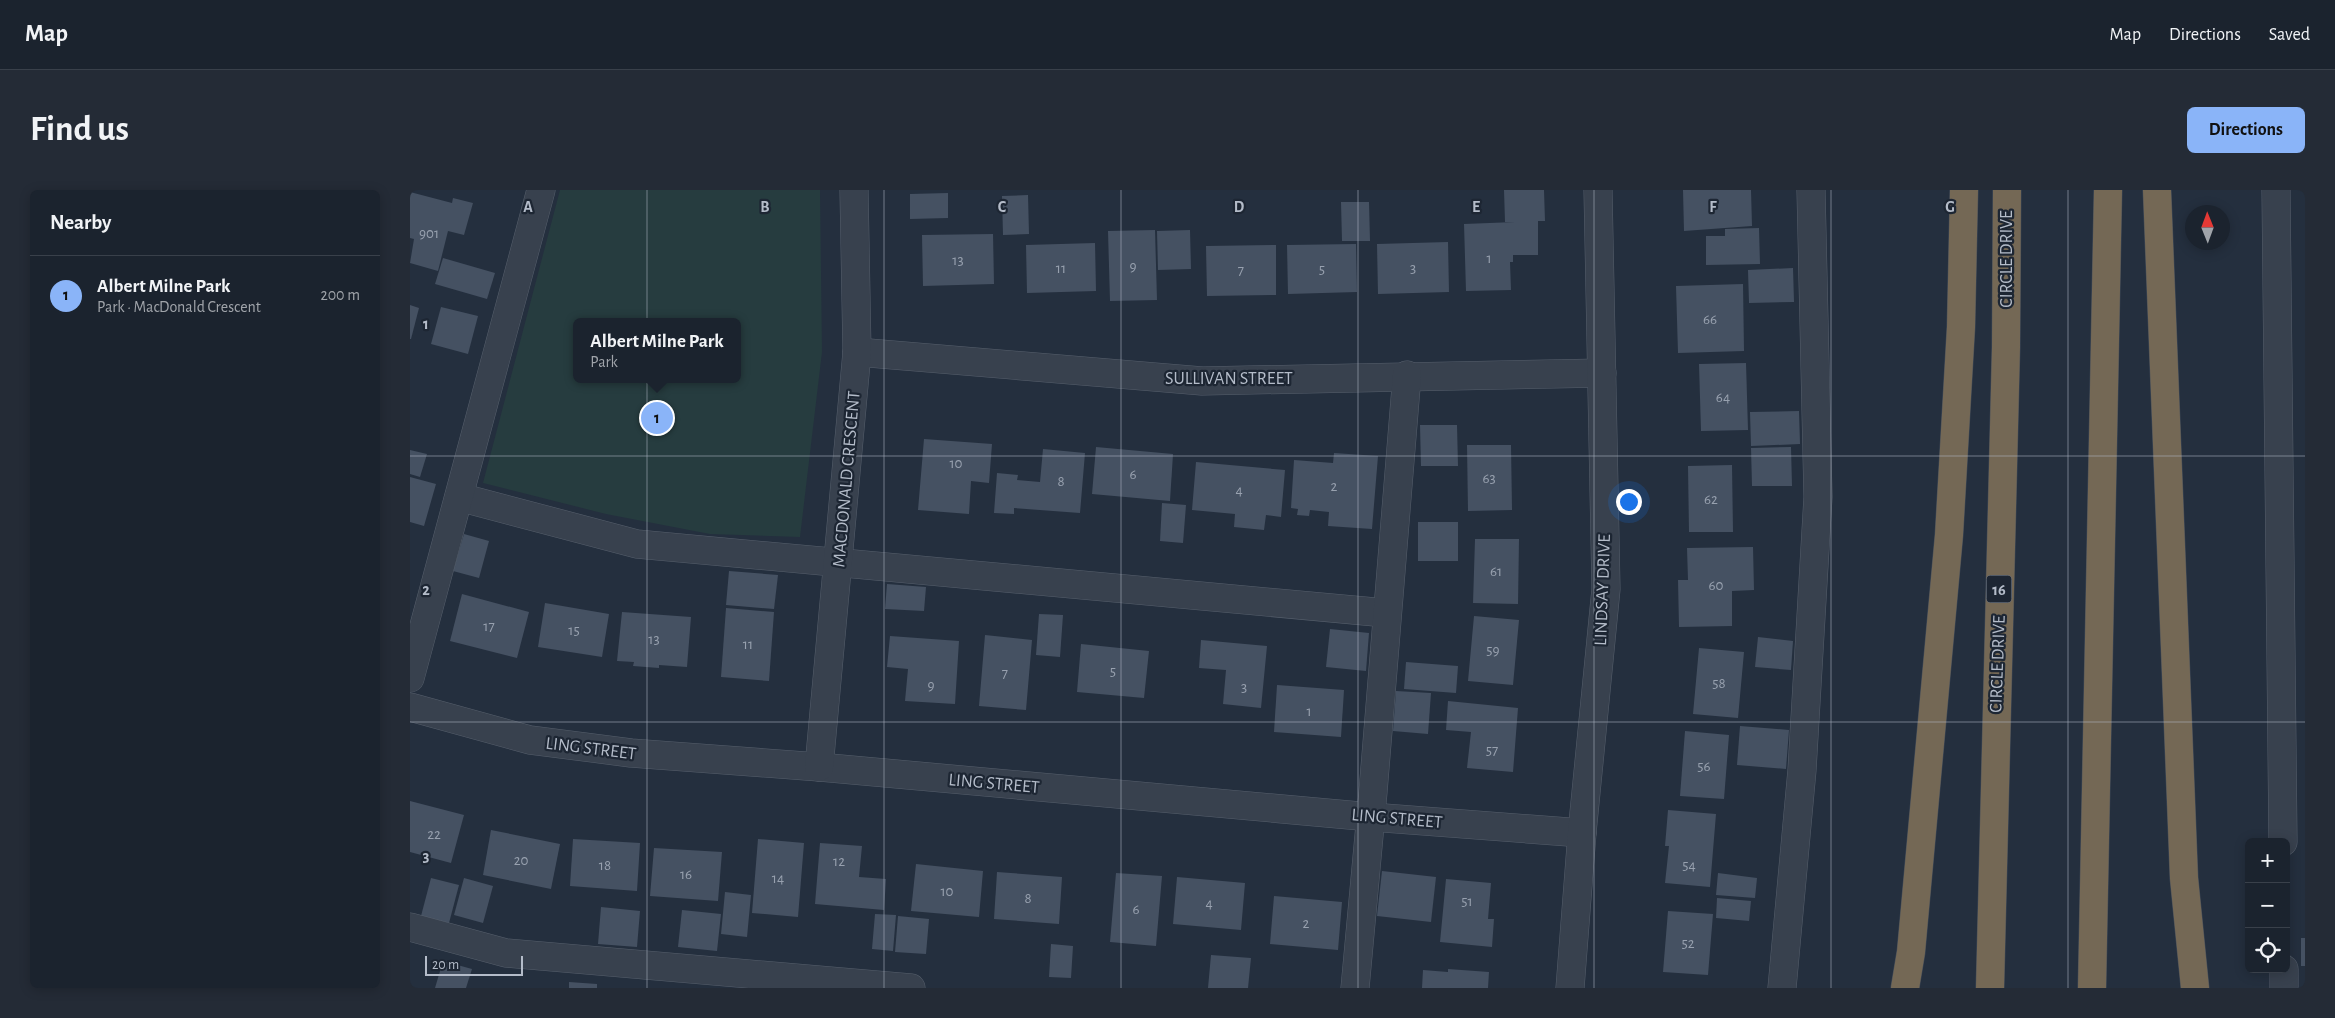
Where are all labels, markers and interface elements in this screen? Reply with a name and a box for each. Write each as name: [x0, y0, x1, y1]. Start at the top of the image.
text: Map: [25, 22, 68, 46]
text: Map: [2110, 26, 2141, 44]
text: Directions: [2169, 26, 2241, 44]
text: Saved: [2269, 26, 2310, 44]
button: Directions: [2187, 107, 2305, 153]
text: Find us: [30, 112, 129, 147]
text: A: [523, 199, 533, 215]
text: B: [760, 199, 770, 215]
text: C: [998, 199, 1007, 215]
text: D: [1234, 199, 1245, 215]
text: E: [1472, 199, 1480, 215]
text: F: [1709, 199, 1717, 215]
text: G: [1945, 199, 1955, 215]
north arrow: [2185, 205, 2230, 250]
street label: CIRCLE DRIVE: [1998, 210, 2016, 308]
text: Nearby: [50, 212, 111, 233]
house number: 901: [419, 226, 439, 241]
house number: 1: [1486, 251, 1492, 266]
house number: 13: [952, 253, 964, 268]
house number: 9: [1129, 259, 1137, 274]
house number: 11: [1056, 261, 1066, 276]
house number: 3: [1410, 261, 1416, 276]
house number: 5: [1319, 262, 1325, 277]
house number: 7: [1238, 263, 1244, 278]
text: Albert Milne Park: [97, 277, 230, 296]
text: 1: [63, 287, 69, 303]
text: 200 m: [320, 287, 360, 303]
text: Park · MacDonald Crescent: [97, 299, 261, 315]
house number: 66: [1703, 312, 1717, 327]
text: 1: [423, 316, 429, 332]
popup: [573, 318, 741, 383]
text: Albert Milne Park: [590, 332, 724, 351]
text: Park: [590, 354, 618, 370]
street label: SULLIVAN STREET: [1165, 370, 1293, 388]
street label: MACDONALD CRESCENT: [830, 390, 864, 568]
house number: 64: [1716, 390, 1730, 405]
pin: 1: [641, 399, 673, 437]
house number: 10: [949, 456, 963, 471]
house number: 6: [1129, 467, 1137, 482]
house number: 63: [1482, 471, 1496, 486]
house number: 8: [1057, 474, 1065, 489]
house number: 2: [1331, 479, 1338, 494]
house number: 4: [1235, 483, 1243, 498]
your location: [1616, 489, 1642, 515]
house number: 62: [1704, 492, 1718, 507]
street label: LINDSAY DRIVE: [1592, 534, 1614, 646]
house number: 61: [1490, 564, 1502, 579]
road number: 16: [1986, 576, 2012, 602]
house number: 60: [1709, 578, 1724, 593]
text: 2: [422, 582, 430, 598]
street label: CIRCLE DRIVE: [1987, 615, 2009, 713]
house number: 17: [483, 619, 495, 634]
house number: 15: [568, 623, 580, 638]
house number: 13: [648, 632, 660, 647]
house number: 11: [743, 637, 753, 652]
house number: 59: [1486, 643, 1500, 658]
house number: 5: [1110, 664, 1116, 679]
house number: 7: [1002, 666, 1008, 681]
house number: 58: [1712, 676, 1726, 691]
house number: 9: [927, 678, 935, 693]
house number: 3: [1241, 680, 1247, 695]
house number: 1: [1306, 704, 1312, 719]
street label: LING STREET: [544, 734, 637, 764]
house number: 57: [1486, 743, 1498, 758]
house number: 56: [1697, 759, 1711, 774]
street label: LING STREET: [948, 771, 1040, 797]
street label: LING STREET: [1351, 806, 1443, 832]
house number: 22: [427, 827, 441, 842]
map controls: [2245, 838, 2290, 973]
button: +: [2245, 838, 2290, 883]
text: 3: [423, 848, 430, 864]
house number: 20: [514, 853, 528, 868]
house number: 12: [833, 854, 845, 869]
house number: 18: [599, 858, 611, 873]
house number: 54: [1682, 858, 1696, 873]
house number: 16: [680, 867, 692, 882]
house number: 14: [772, 871, 784, 886]
button: −: [2245, 883, 2290, 928]
house number: 10: [940, 884, 954, 899]
house number: 8: [1024, 891, 1032, 906]
house number: 51: [1461, 894, 1473, 909]
house number: 4: [1205, 896, 1213, 911]
house number: 6: [1132, 902, 1140, 917]
house number: 2: [1303, 916, 1310, 931]
button: locate: [2245, 928, 2290, 973]
house number: 52: [1681, 936, 1695, 951]
scale bar: [425, 953, 522, 976]
text: 20 m: [432, 958, 459, 972]

